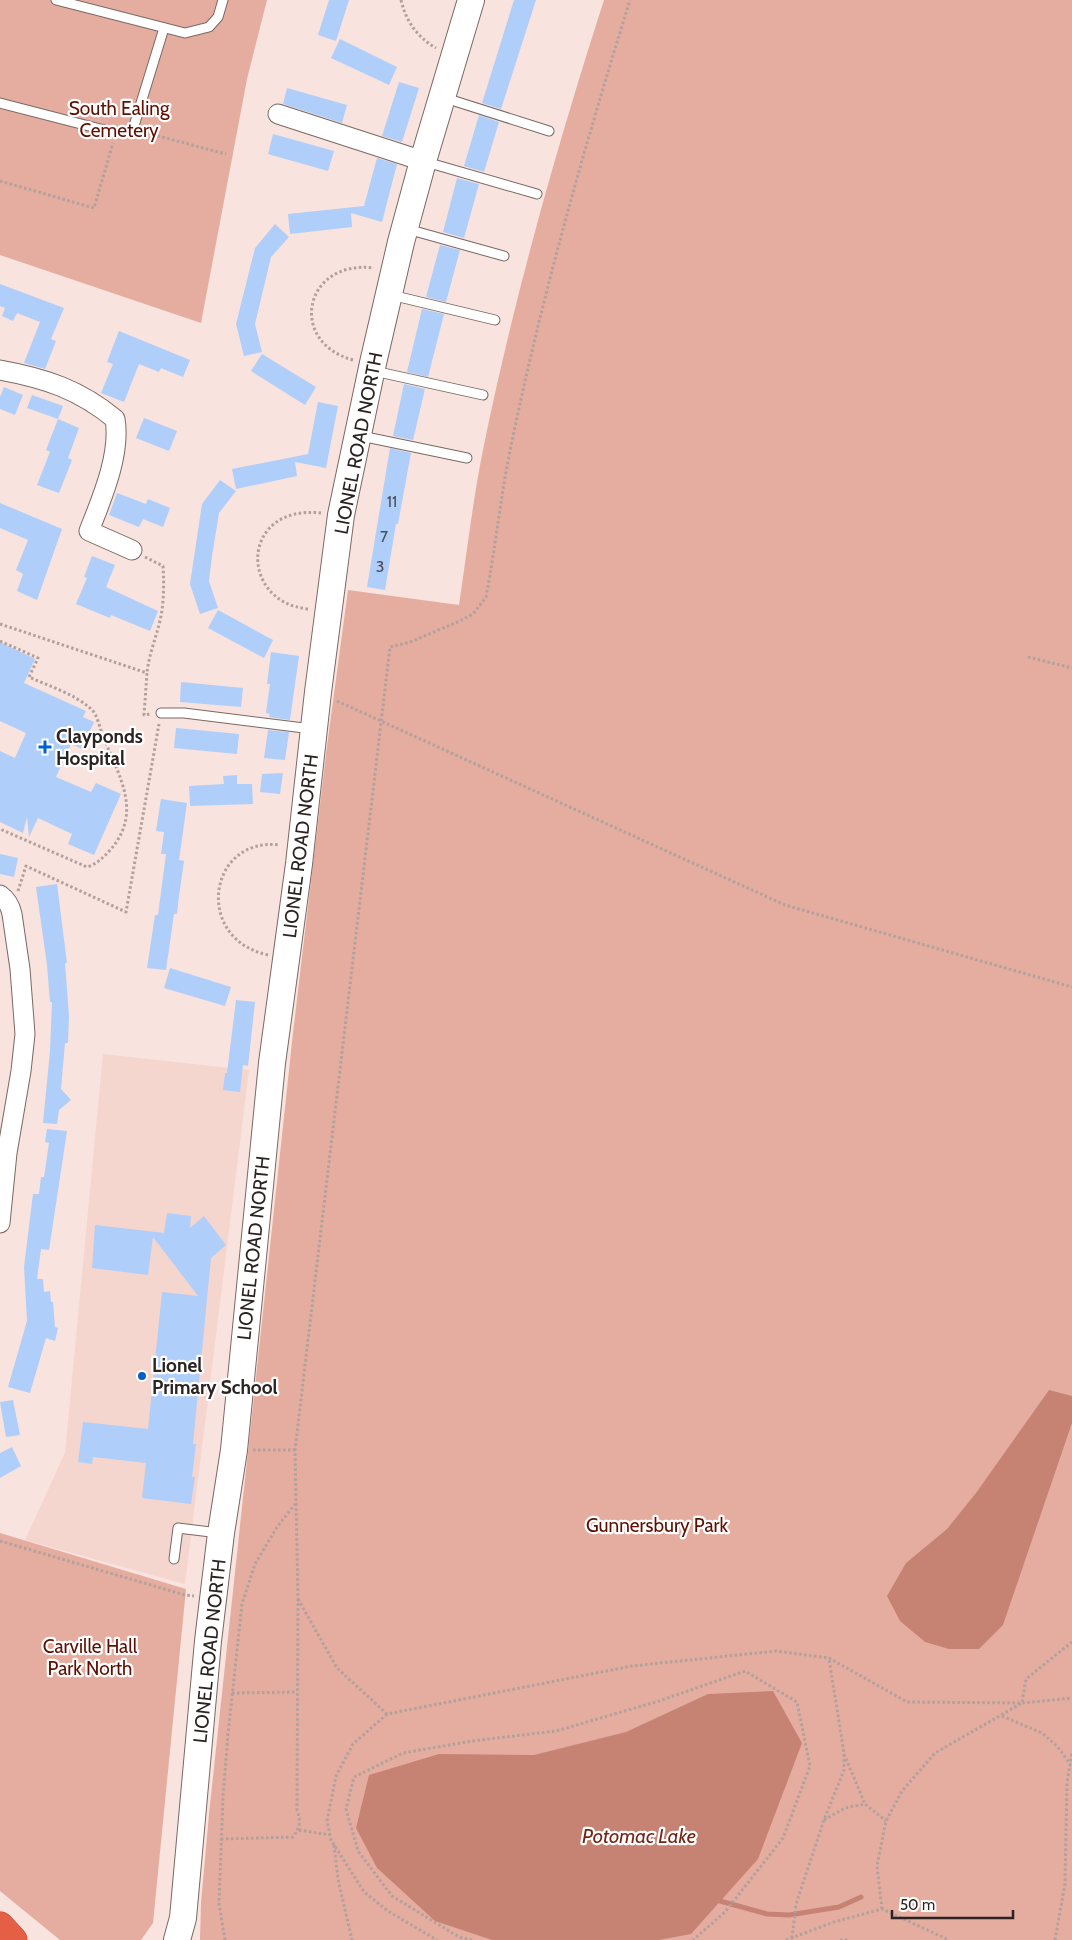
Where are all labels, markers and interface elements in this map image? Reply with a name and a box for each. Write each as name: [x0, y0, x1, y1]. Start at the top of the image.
park label: South Ealing Cemetery: [69, 97, 170, 142]
street label: LIONEL ROAD NORTH: [330, 350, 387, 536]
house number: 11: [387, 492, 397, 511]
house number: 7: [380, 527, 388, 546]
house number: 3: [376, 557, 384, 576]
place label: Clayponds Hospital: [56, 725, 143, 770]
marker: Clayponds Hospital: [38, 740, 52, 754]
street label: LIONEL ROAD NORTH: [278, 753, 323, 939]
street label: LIONEL ROAD NORTH: [232, 1155, 275, 1341]
place label: Lionel Primary School: [152, 1354, 278, 1399]
marker: Lionel Primary School: [136, 1370, 148, 1382]
park label: Gunnersbury Park: [586, 1514, 729, 1537]
street label: LIONEL ROAD NORTH: [188, 1558, 231, 1744]
park label: Carville Hall Park North: [43, 1635, 138, 1680]
water label: Potomac Lake: [582, 1824, 696, 1848]
scale bar: [892, 1888, 1013, 1920]
text: 50 m: [900, 1896, 935, 1914]

